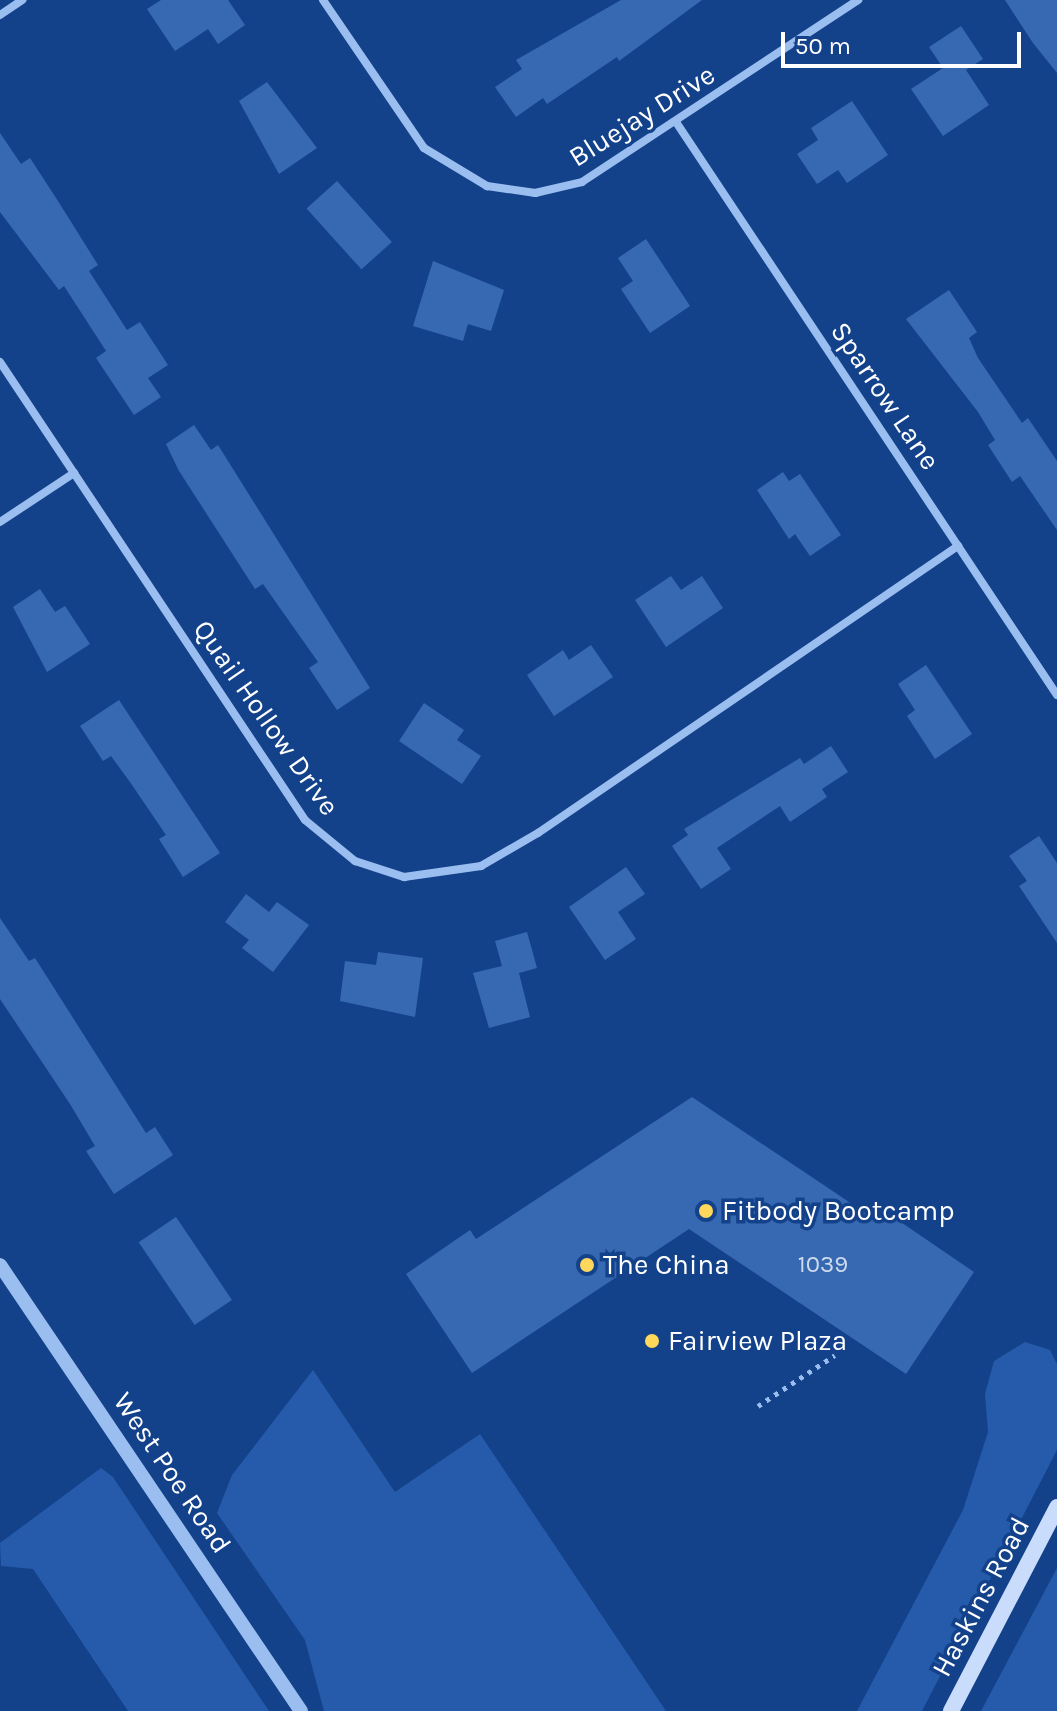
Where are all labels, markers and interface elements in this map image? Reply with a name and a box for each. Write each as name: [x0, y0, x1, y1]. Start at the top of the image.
scale bar: [785, 16, 1025, 66]
text: 50 m: [795, 32, 851, 60]
street label: Bluejay Drive: [563, 58, 721, 174]
street label: Sparrow Lane: [823, 316, 947, 476]
street label: Quail Hollow Drive: [186, 614, 346, 822]
place label: Fitbody Bootcamp: [722, 1194, 955, 1228]
marker: Fitbody Bootcamp: [697, 1202, 715, 1220]
place label: The China: [603, 1248, 730, 1282]
house number: 1039: [798, 1251, 848, 1279]
marker: The China: [578, 1256, 596, 1274]
place label: Fairview Plaza: [668, 1324, 847, 1358]
marker: Fairview Plaza: [643, 1332, 661, 1350]
street label: West Poe Road: [106, 1386, 238, 1560]
street label: Haskins Road: [925, 1512, 1037, 1682]

